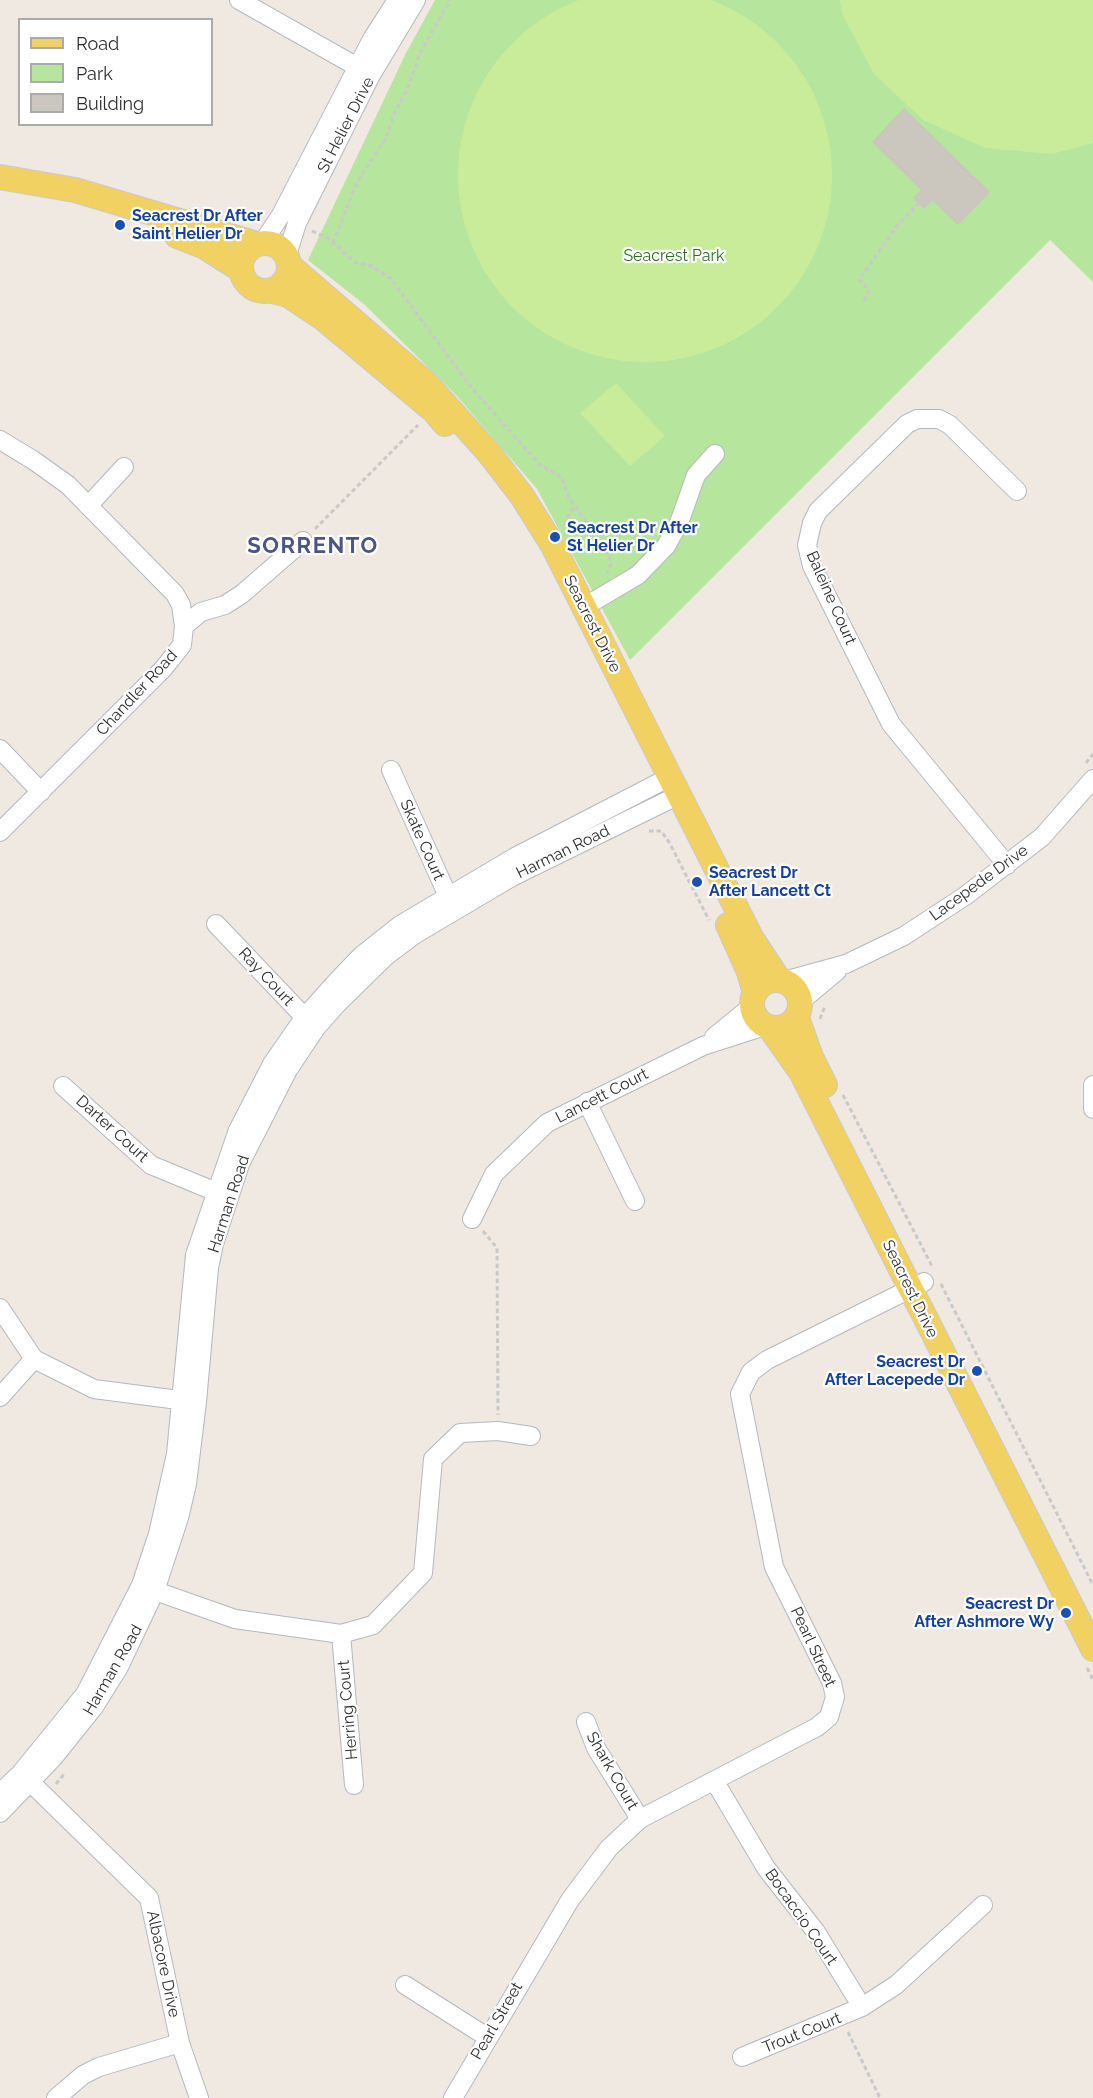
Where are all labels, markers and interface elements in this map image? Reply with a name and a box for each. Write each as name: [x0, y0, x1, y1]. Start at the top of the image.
legend: [18, 18, 213, 126]
text: Road: [76, 33, 119, 54]
text: Park: [76, 63, 113, 84]
street label: St Helier Drive: [314, 74, 378, 176]
text: Building: [76, 93, 144, 114]
place label: Seacrest Dr After Saint Helier Dr: [132, 206, 263, 244]
marker: Seacrest Dr After Saint Helier Dr: [113, 218, 127, 232]
park label: Seacrest Park: [623, 246, 725, 266]
place label: Seacrest Dr After St Helier Dr: [567, 518, 698, 556]
marker: Seacrest Dr After St Helier Dr: [548, 530, 562, 544]
district label: SORRENTO: [247, 533, 379, 559]
street label: Baleine Court: [802, 548, 860, 648]
street label: Seacrest Drive: [559, 572, 625, 676]
street label: Chandler Road: [92, 646, 182, 740]
street label: Skate Court: [396, 797, 448, 883]
street label: Harman Road: [513, 821, 613, 883]
street label: Lacepede Drive: [926, 841, 1032, 925]
place label: Seacrest Dr After Lancett Ct: [709, 863, 831, 901]
marker: Seacrest Dr After Lancett Ct: [690, 875, 704, 889]
street label: Ray Court: [234, 944, 298, 1010]
street label: Lancett Court: [553, 1064, 651, 1128]
street label: Darter Court: [72, 1091, 152, 1167]
street label: Harman Road: [204, 1153, 254, 1255]
street label: Seacrest Drive: [878, 1237, 942, 1341]
place label: Seacrest Dr After Lacepede Dr: [825, 1352, 965, 1390]
marker: Seacrest Dr After Lacepede Dr: [970, 1364, 984, 1378]
place label: Seacrest Dr After Ashmore Wy: [914, 1594, 1054, 1632]
street label: Pearl Street: [786, 1604, 840, 1690]
marker: Seacrest Dr After Ashmore Wy: [1059, 1606, 1073, 1620]
street label: Harman Road: [79, 1621, 147, 1719]
street label: Herring Court: [334, 1659, 362, 1761]
street label: Shark Court: [582, 1729, 642, 1813]
street label: Bocaccio Court: [761, 1865, 841, 1969]
street label: Albacore Drive: [142, 1909, 184, 2019]
street label: Pearl Street: [467, 1979, 527, 2063]
street label: Trout Court: [760, 2009, 844, 2057]

